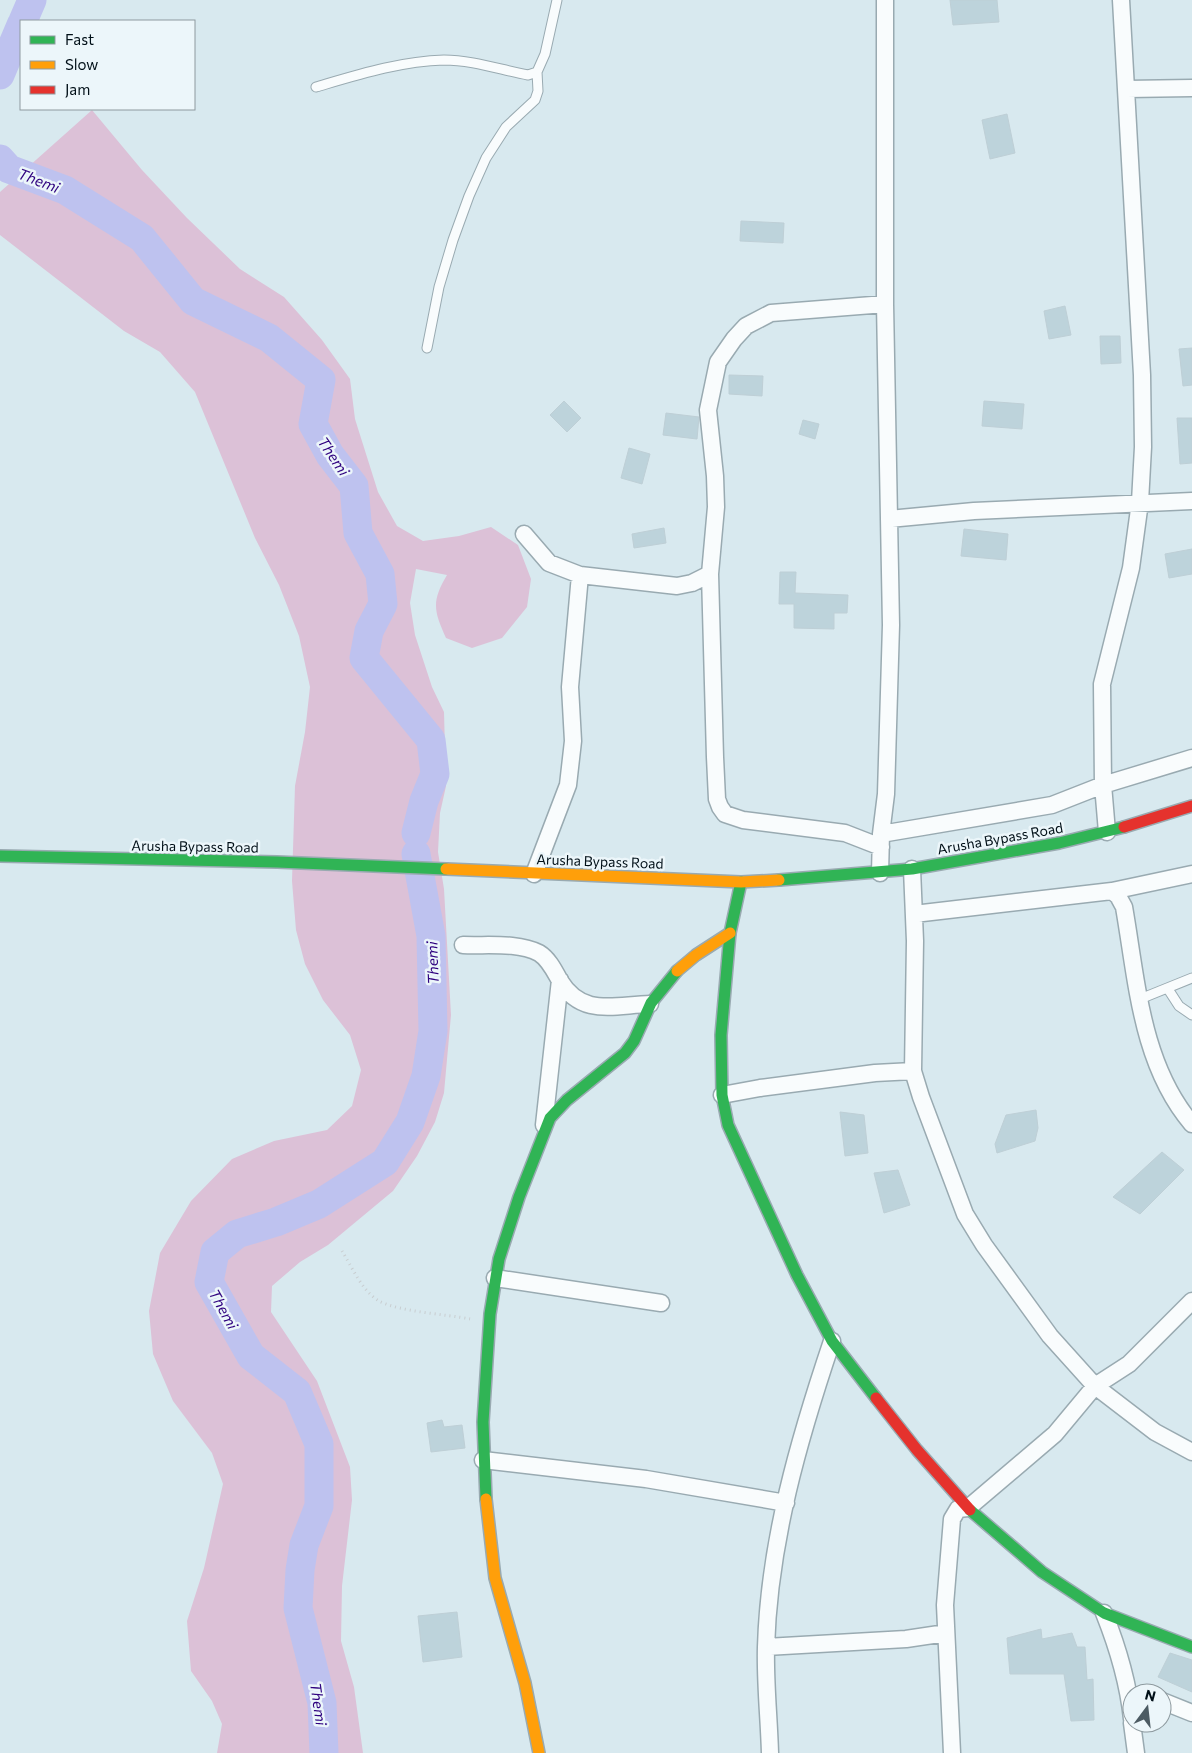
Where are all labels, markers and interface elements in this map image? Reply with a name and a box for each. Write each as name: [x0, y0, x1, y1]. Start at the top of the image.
legend: [20, 20, 195, 110]
text: Fast: [65, 30, 94, 48]
text: Slow: [65, 55, 98, 73]
text: Jam: [65, 80, 90, 98]
water label: Themi: [16, 164, 63, 197]
water label: Themi: [314, 433, 354, 480]
street label: Arusha Bypass Road: [936, 819, 1064, 857]
street label: Arusha Bypass Road: [131, 836, 259, 856]
street label: Arusha Bypass Road: [536, 850, 664, 872]
water label: Themi: [422, 940, 442, 985]
water label: Themi: [206, 1286, 243, 1333]
water label: Themi: [307, 1681, 331, 1728]
north arrow: [1122, 1683, 1172, 1733]
text: N: [1143, 1685, 1158, 1705]

